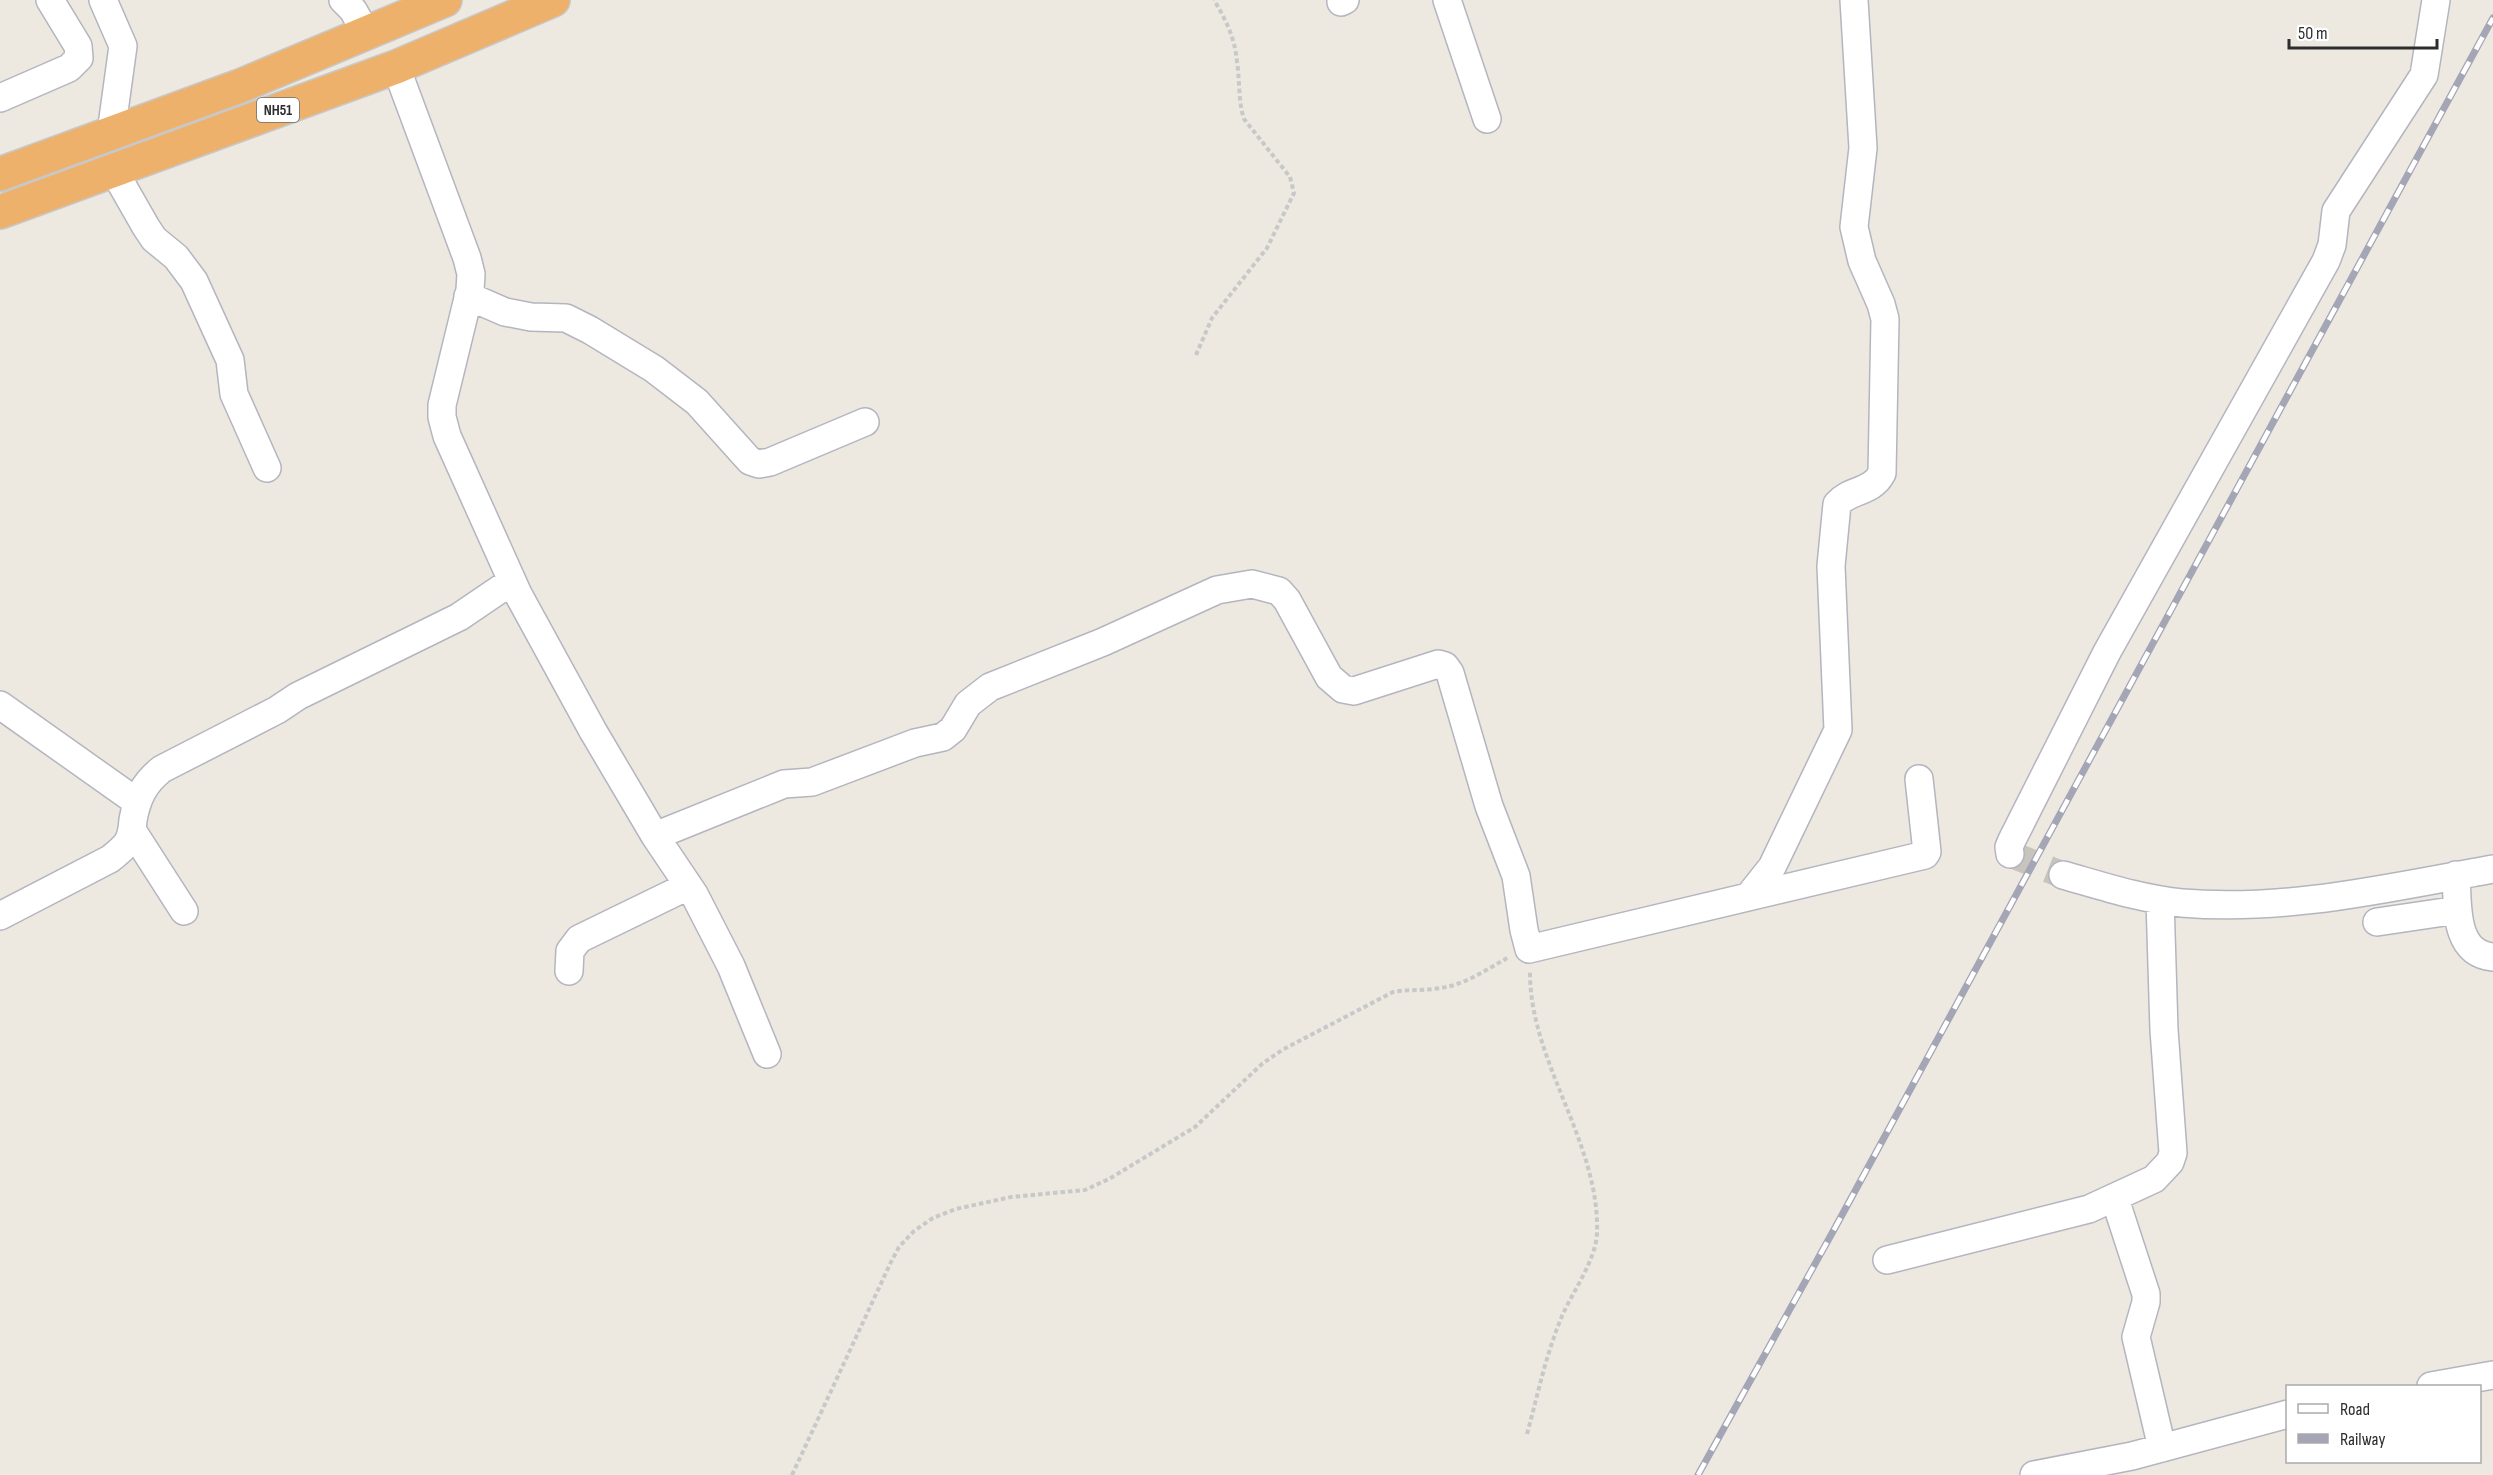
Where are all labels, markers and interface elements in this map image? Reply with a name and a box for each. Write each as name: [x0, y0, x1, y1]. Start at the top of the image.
scale bar: [2289, 12, 2438, 50]
text: 50 m: [2298, 23, 2328, 44]
road number: NH51: [257, 98, 299, 122]
legend: [2286, 1385, 2481, 1463]
text: Road: [2340, 1399, 2370, 1420]
text: Railway: [2340, 1429, 2385, 1450]

